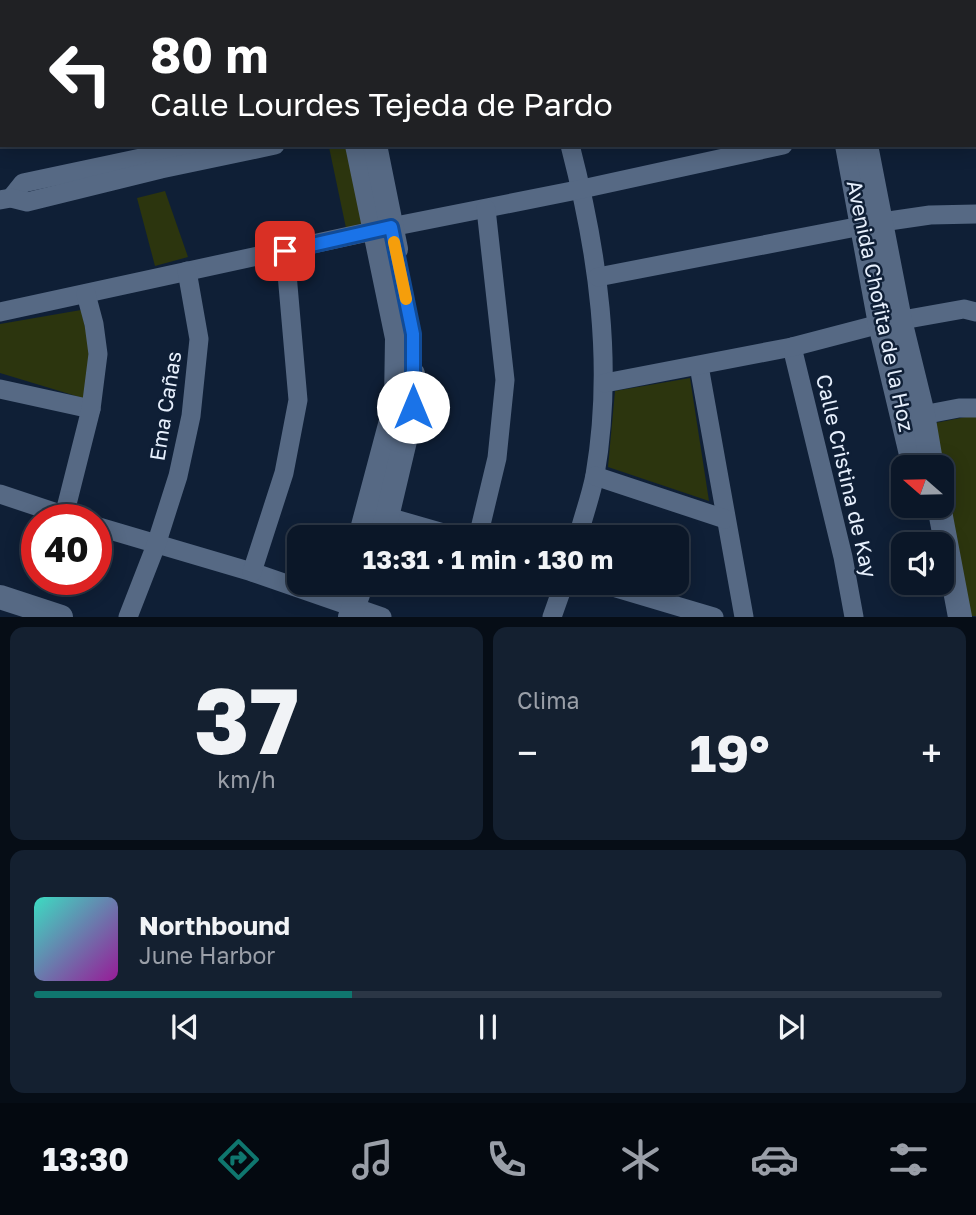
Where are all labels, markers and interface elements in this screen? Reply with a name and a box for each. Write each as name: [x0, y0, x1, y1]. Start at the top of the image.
text: 80 m: [150, 25, 268, 84]
icon: left: [35, 28, 126, 119]
text: Calle Lourdes Tejeda de Pardo: [150, 85, 613, 123]
street label: Avenida Chofita de la Hoz: [842, 178, 920, 434]
pin: [255, 221, 315, 281]
icon: arrive: [266, 232, 304, 270]
street label: Ema Cañas: [144, 349, 187, 462]
position arrow: [376, 370, 450, 444]
street label: Calle Cristina de Kay: [811, 372, 883, 580]
north arrow: [891, 455, 954, 518]
map controls: [891, 455, 954, 595]
speed limit sign: 40: [21, 504, 112, 595]
button: sound: [891, 532, 954, 595]
text: 13:31 · 1 min · 130 m: [363, 544, 613, 575]
text: 37: [194, 665, 299, 774]
text: Clima: [517, 686, 580, 714]
text: 19°: [689, 721, 770, 783]
text: −: [517, 730, 538, 775]
text: +: [921, 730, 942, 775]
text: km/h: [217, 765, 276, 793]
text: Northbound: [139, 910, 290, 941]
text: June Harbor: [139, 941, 275, 969]
icon: previous: [166, 1008, 204, 1046]
icon: pause: [469, 1008, 507, 1046]
icon: next: [772, 1008, 810, 1046]
icon: directions: [214, 1135, 263, 1184]
icon: music: [348, 1135, 397, 1184]
icon: phone: [482, 1135, 531, 1184]
icon: climate: [616, 1135, 665, 1184]
icon: car: [750, 1135, 799, 1184]
icon: filters: [884, 1135, 933, 1184]
text: 13:30: [43, 1140, 129, 1178]

